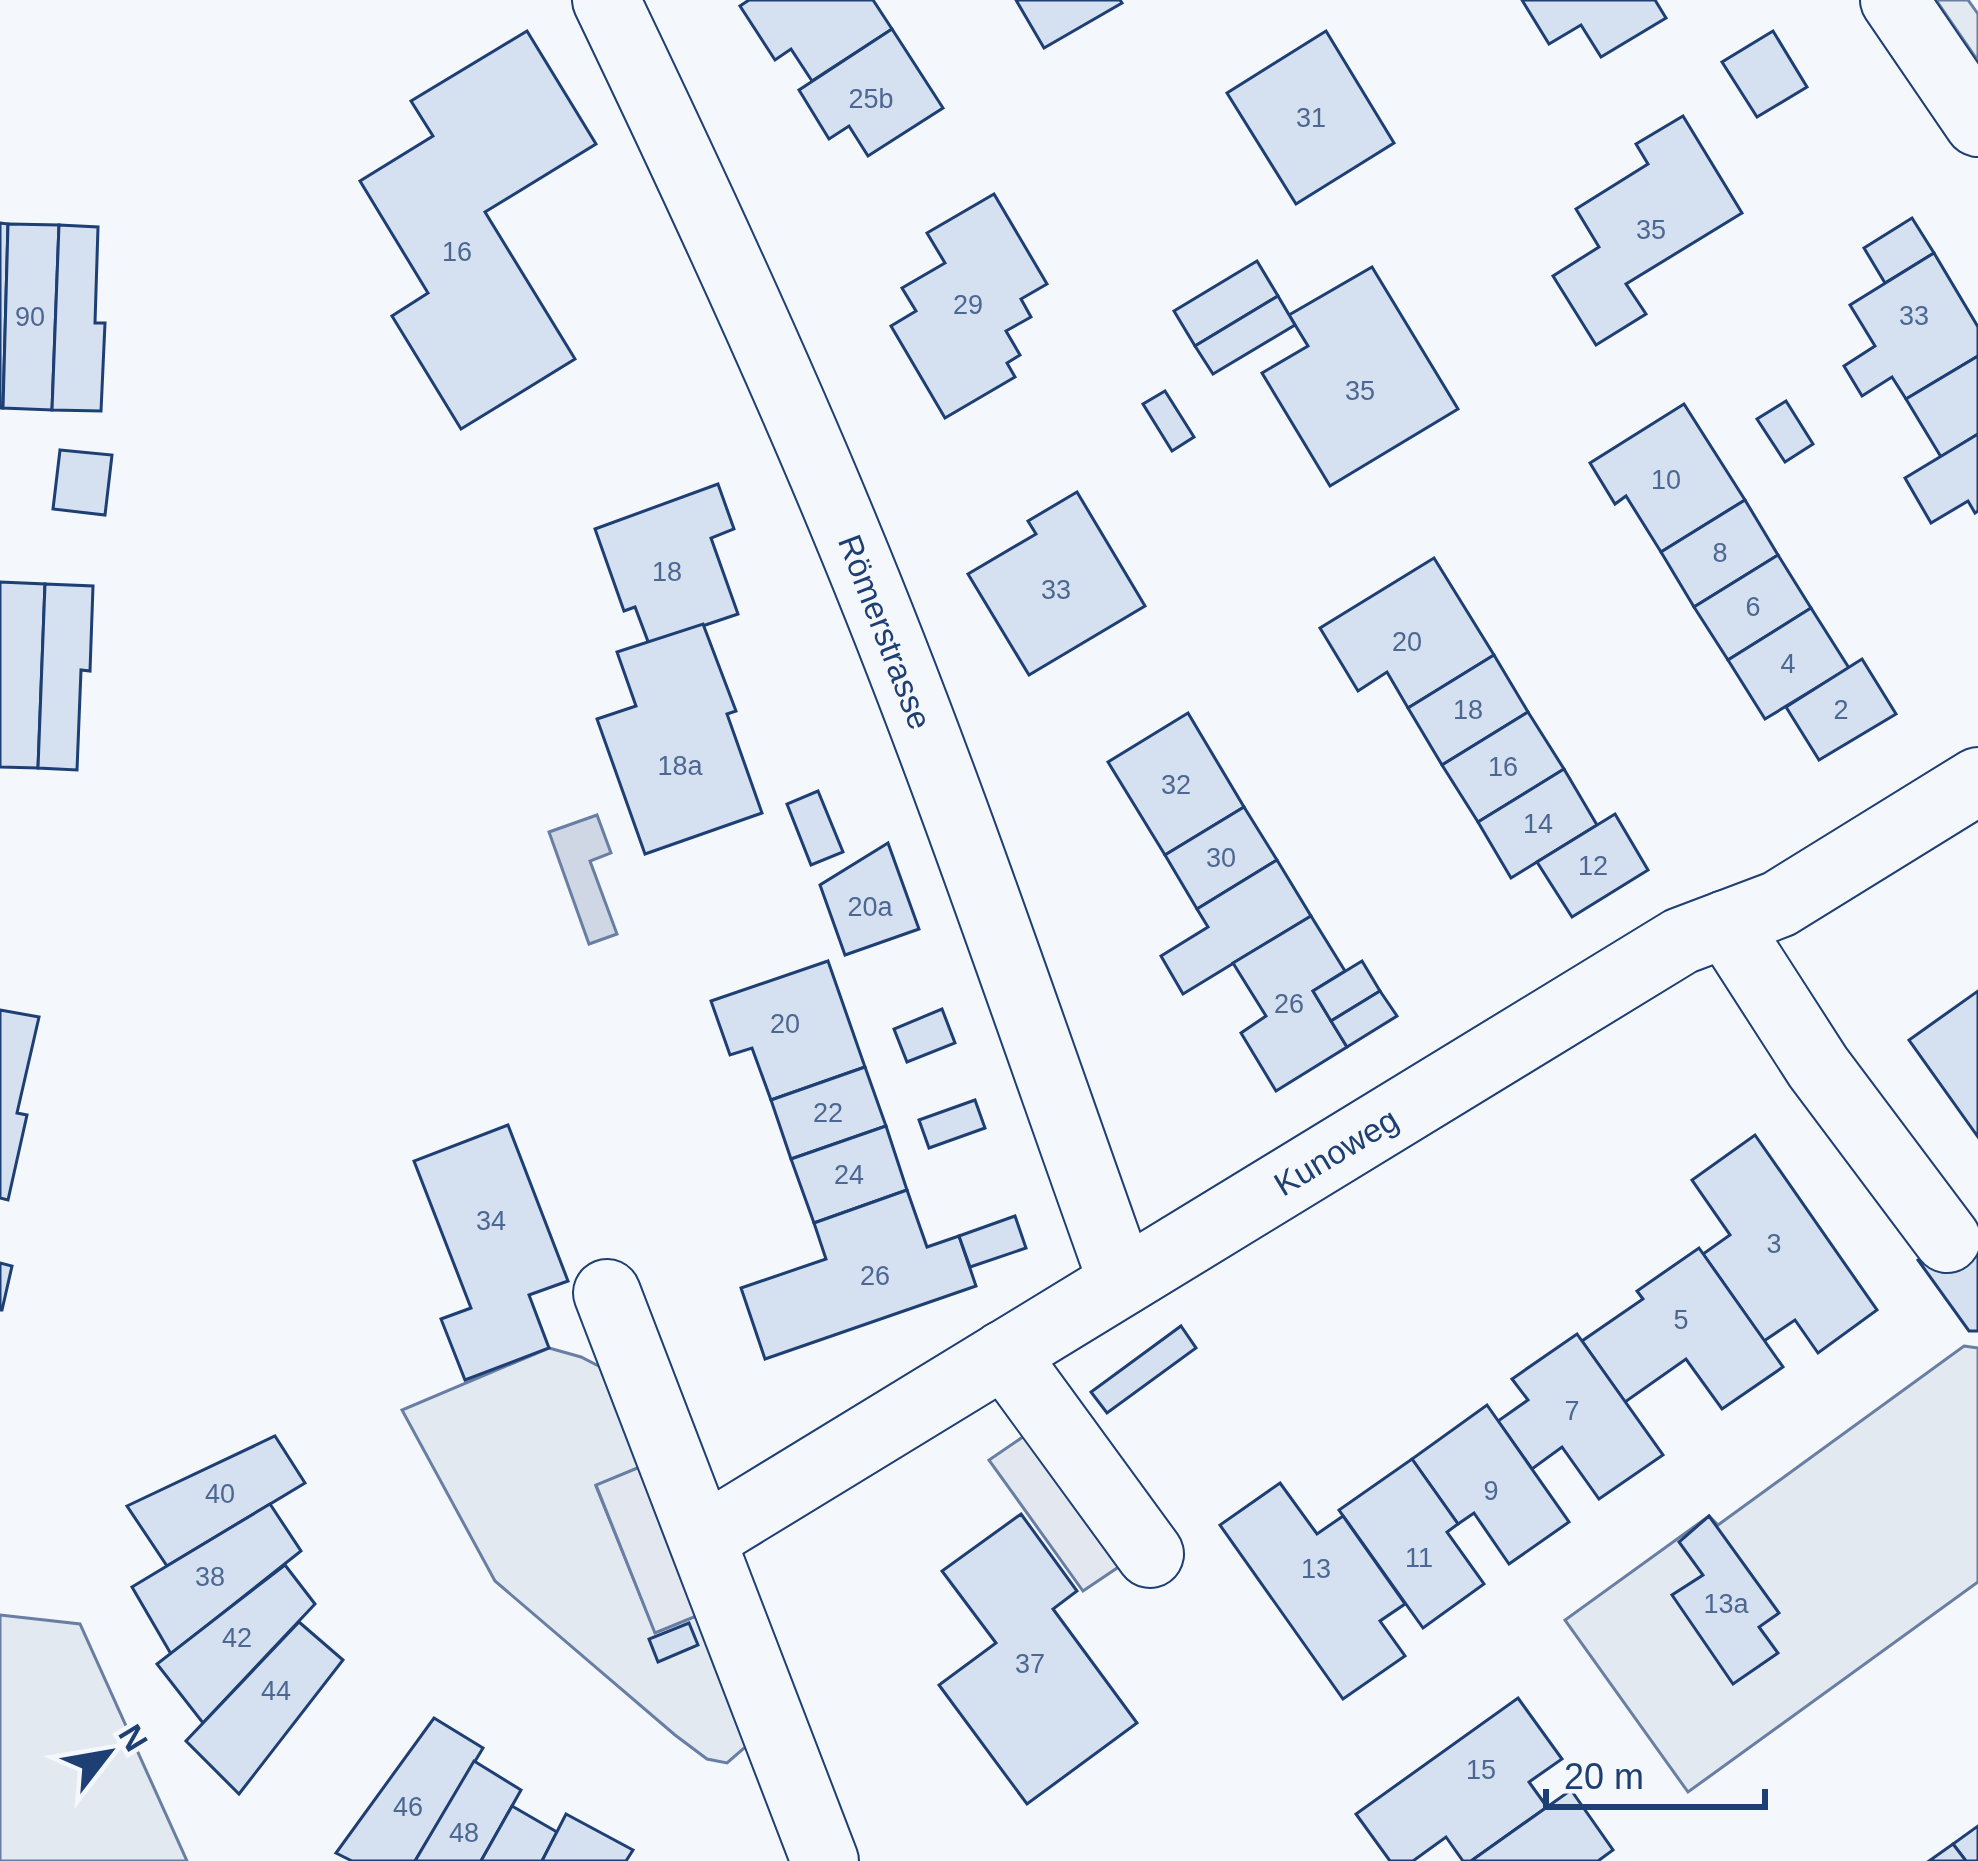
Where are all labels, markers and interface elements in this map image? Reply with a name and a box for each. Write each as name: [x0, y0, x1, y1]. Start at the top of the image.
house number: 25b: [848, 84, 894, 114]
house number: 31: [1296, 103, 1326, 133]
house number: 35: [1636, 215, 1666, 245]
house number: 16: [442, 237, 472, 267]
house number: 29: [953, 290, 983, 320]
house number: 33: [1899, 301, 1929, 331]
house number: 90: [15, 302, 45, 332]
house number: 35: [1345, 376, 1375, 406]
house number: 10: [1651, 465, 1681, 495]
street label: Römerstrasse: [831, 529, 939, 735]
house number: 8: [1712, 538, 1728, 568]
house number: 18: [652, 557, 682, 587]
house number: 33: [1041, 575, 1071, 605]
house number: 6: [1745, 592, 1761, 622]
house number: 20: [1392, 627, 1422, 657]
house number: 4: [1780, 649, 1796, 679]
house number: 18: [1453, 695, 1483, 725]
house number: 2: [1833, 695, 1849, 725]
house number: 18a: [657, 751, 704, 781]
house number: 16: [1488, 752, 1518, 782]
house number: 32: [1161, 770, 1191, 800]
house number: 14: [1523, 809, 1553, 839]
house number: 30: [1206, 843, 1236, 873]
house number: 12: [1578, 851, 1608, 881]
house number: 20a: [847, 892, 894, 922]
house number: 26: [1274, 989, 1304, 1019]
house number: 20: [770, 1009, 800, 1039]
house number: 22: [813, 1098, 843, 1128]
street label: Kunoweg: [1267, 1101, 1405, 1203]
house number: 24: [834, 1160, 864, 1190]
house number: 34: [476, 1206, 506, 1236]
house number: 3: [1766, 1229, 1782, 1259]
house number: 26: [860, 1261, 890, 1291]
house number: 5: [1673, 1305, 1689, 1335]
house number: 7: [1564, 1396, 1580, 1426]
house number: 9: [1483, 1476, 1499, 1506]
house number: 40: [205, 1479, 235, 1509]
house number: 11: [1405, 1543, 1433, 1573]
house number: 13: [1301, 1554, 1331, 1584]
house number: 38: [195, 1562, 225, 1592]
house number: 13a: [1703, 1589, 1750, 1619]
house number: 42: [222, 1623, 252, 1653]
house number: 37: [1015, 1649, 1045, 1679]
house number: 44: [261, 1676, 291, 1706]
north arrow: [48, 1693, 168, 1813]
text: N: [111, 1718, 155, 1758]
scale bar: [1546, 1735, 1765, 1809]
house number: 15: [1466, 1755, 1496, 1785]
text: 20 m: [1564, 1756, 1644, 1797]
house number: 46: [393, 1792, 423, 1822]
house number: 48: [449, 1818, 479, 1848]

